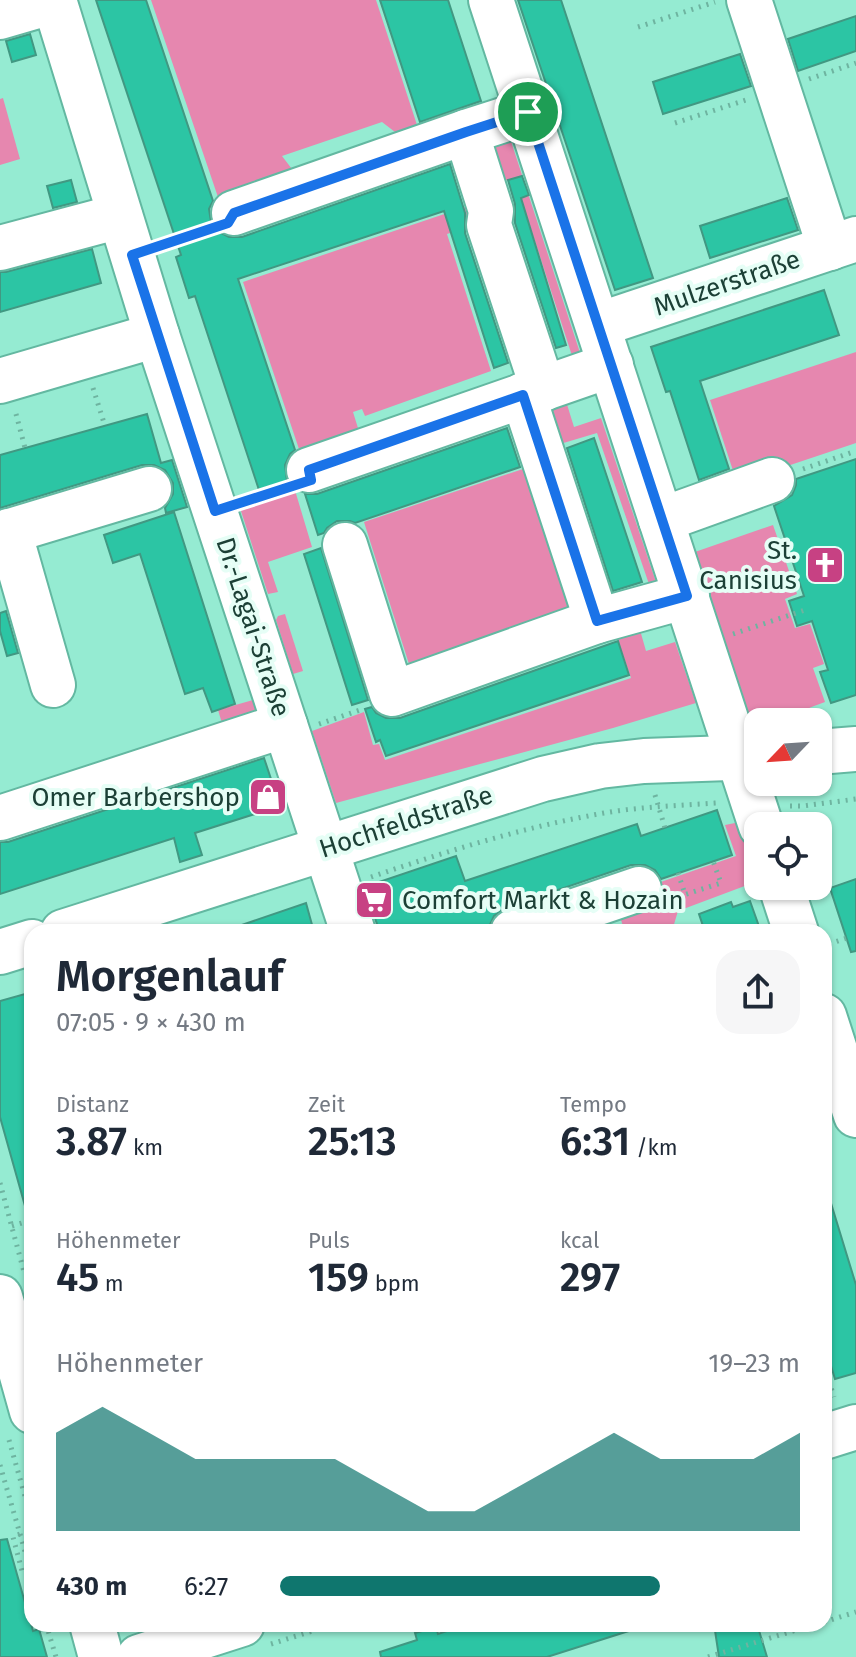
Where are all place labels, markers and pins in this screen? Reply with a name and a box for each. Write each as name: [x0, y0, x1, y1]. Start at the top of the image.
pin: [494, 78, 562, 146]
place label: St. Canisius: [699, 535, 797, 596]
church icon: St. Canisius: [804, 544, 846, 586]
shop icon: Omer Barbershop: [247, 776, 289, 818]
place label: Omer Barbershop: [31, 782, 240, 813]
supermarket icon: Comfort Markt & Hozain: [353, 879, 395, 921]
place label: Comfort Markt & Hozain: [402, 885, 684, 916]

